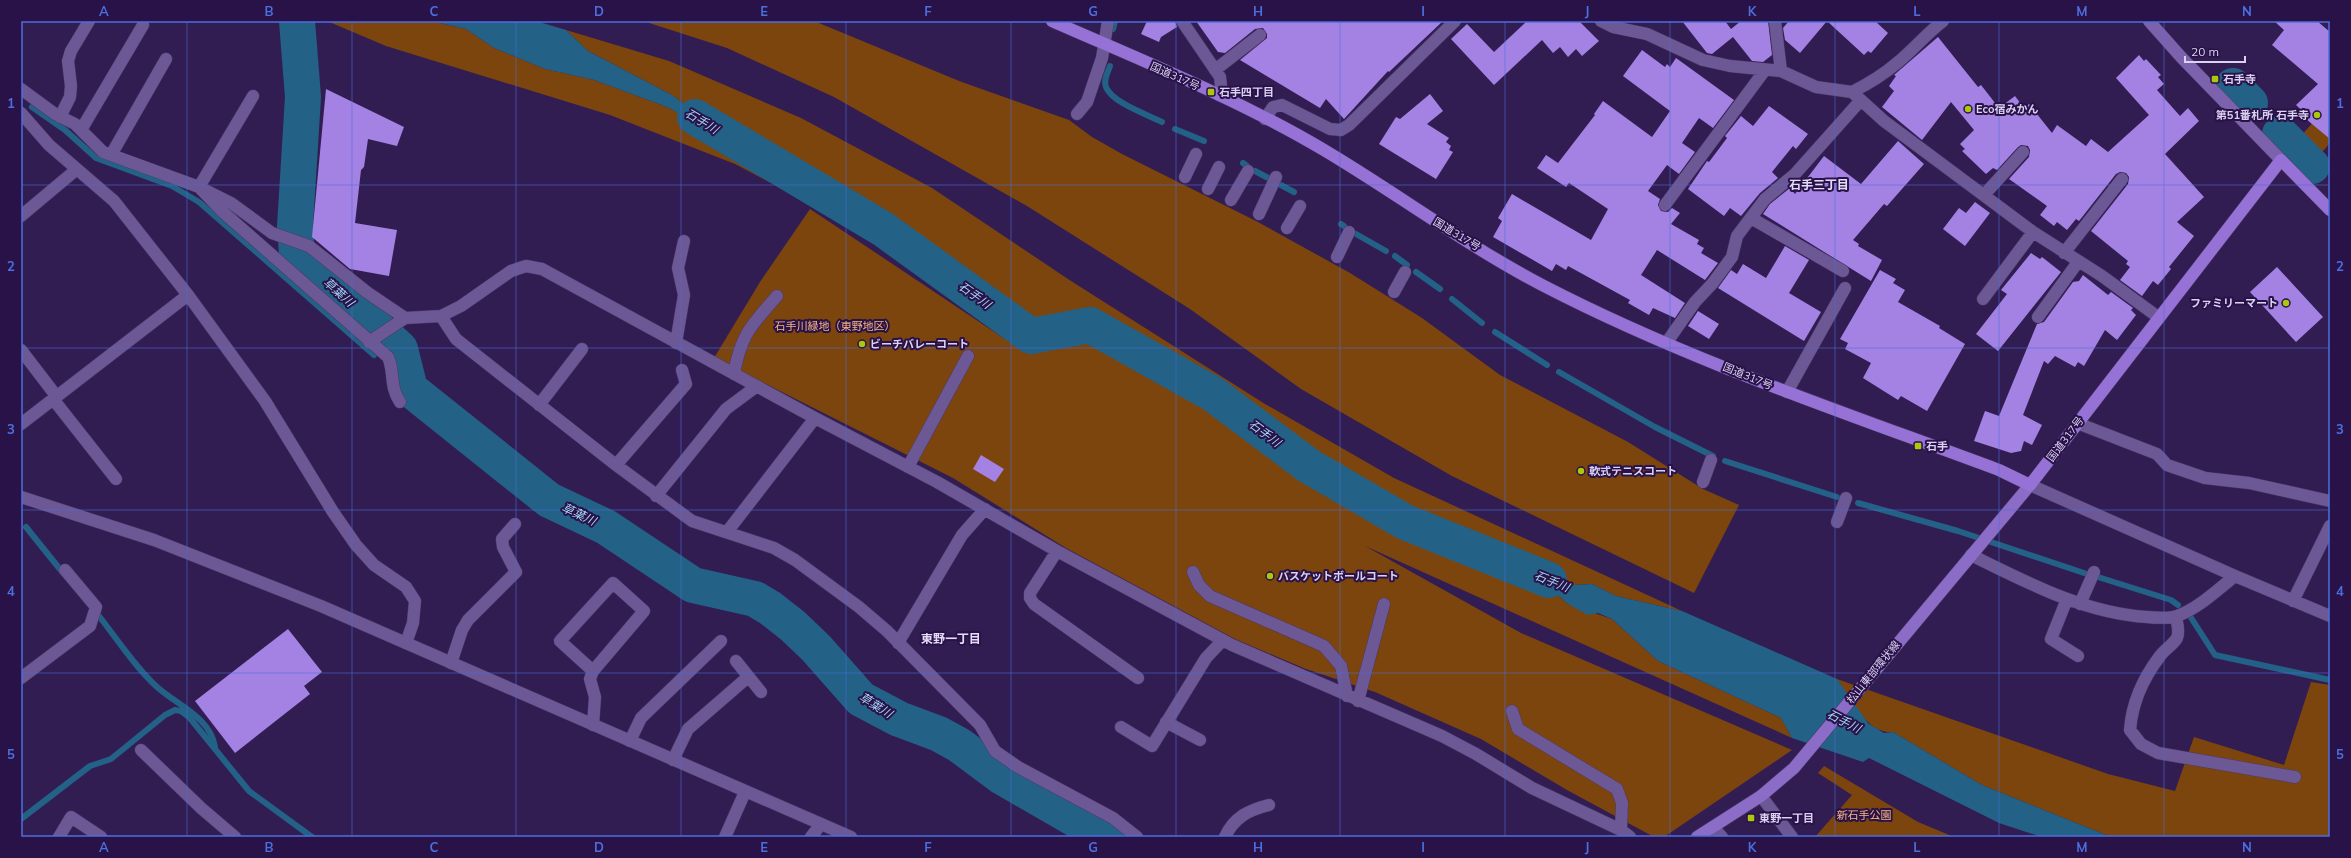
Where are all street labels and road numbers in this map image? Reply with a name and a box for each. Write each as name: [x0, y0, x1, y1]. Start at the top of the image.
street label: 国道317号: [1148, 59, 1202, 93]
street label: 国道317号: [1431, 214, 1483, 254]
street label: 国道317号: [1721, 360, 1775, 392]
street label: 国道317号: [2044, 414, 2086, 464]
street label: 松山東部環状線: [1843, 638, 1903, 706]

